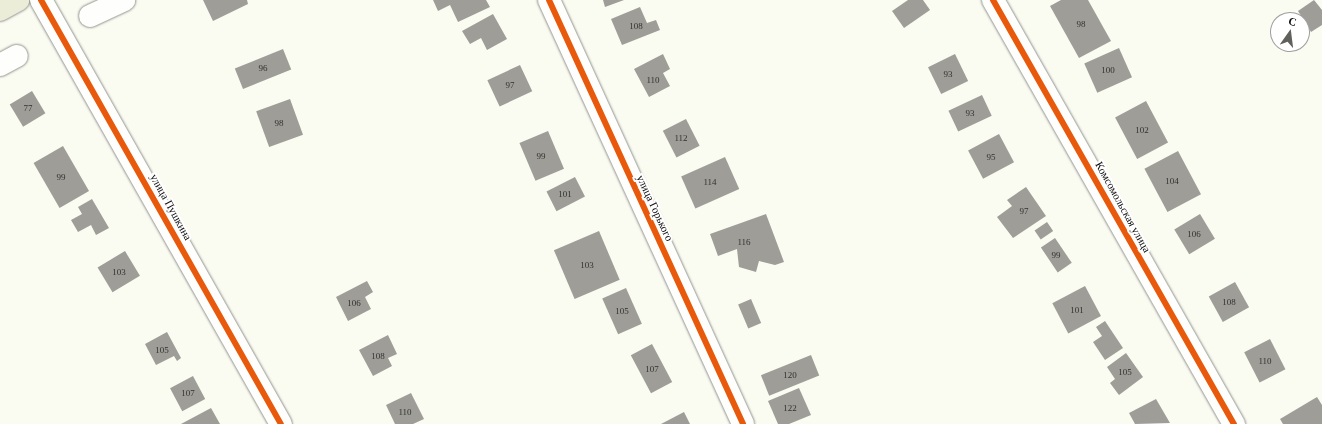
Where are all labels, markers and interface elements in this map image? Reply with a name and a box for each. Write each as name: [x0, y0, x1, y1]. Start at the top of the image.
north arrow: [1270, 12, 1310, 52]
text: С: [1287, 15, 1298, 28]
house number: 98: [1076, 19, 1086, 29]
house number: 108: [629, 21, 643, 31]
house number: 96: [258, 63, 268, 73]
house number: 100: [1101, 65, 1115, 75]
house number: 93: [944, 69, 952, 79]
house number: 110: [646, 75, 660, 85]
house number: 97: [506, 80, 514, 90]
house number: 77: [24, 103, 32, 113]
house number: 93: [966, 108, 974, 118]
house number: 98: [274, 118, 284, 128]
house number: 102: [1135, 125, 1149, 135]
house number: 112: [674, 133, 688, 143]
house number: 99: [536, 151, 546, 161]
house number: 95: [986, 152, 996, 162]
street label: Комсомольская улица: [1093, 159, 1153, 255]
house number: 99: [56, 172, 66, 182]
street label: улица Пушкина: [147, 172, 195, 242]
street label: улица Горького: [634, 173, 676, 243]
house number: 104: [1165, 176, 1179, 186]
house number: 114: [703, 177, 717, 187]
house number: 101: [558, 189, 572, 199]
house number: 97: [1020, 206, 1028, 216]
house number: 106: [1187, 229, 1201, 239]
house number: 116: [737, 237, 751, 247]
house number: 99: [1052, 250, 1060, 260]
house number: 103: [580, 260, 594, 270]
house number: 103: [112, 267, 126, 277]
house number: 108: [1222, 297, 1236, 307]
house number: 106: [347, 298, 361, 308]
house number: 101: [1070, 305, 1084, 315]
house number: 105: [615, 306, 629, 316]
house number: 105: [155, 345, 169, 355]
house number: 108: [371, 351, 385, 361]
house number: 110: [1258, 356, 1272, 366]
house number: 107: [645, 364, 659, 374]
house number: 105: [1118, 367, 1132, 377]
house number: 120: [783, 370, 797, 380]
house number: 107: [181, 388, 195, 398]
house number: 122: [783, 403, 797, 413]
house number: 110: [398, 407, 412, 417]

